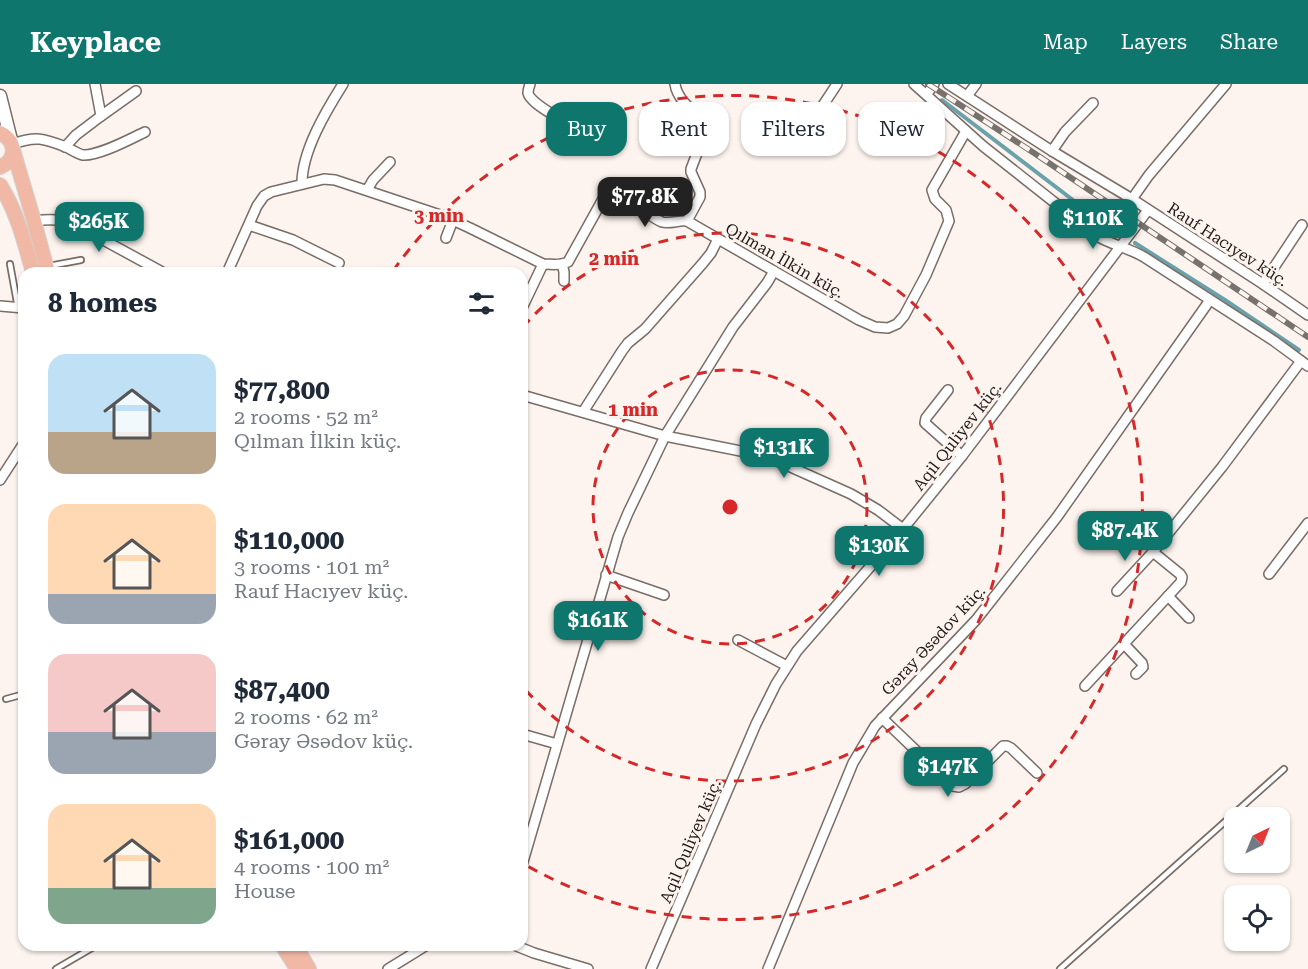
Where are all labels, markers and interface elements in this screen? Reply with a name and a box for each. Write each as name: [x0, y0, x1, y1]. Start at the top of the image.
text: Keyplace: [30, 26, 161, 59]
text: Map: [1043, 30, 1088, 54]
text: Layers: [1121, 30, 1187, 54]
text: Share: [1220, 30, 1278, 54]
chip: Buy: [546, 102, 627, 156]
chip: Rent: [639, 102, 729, 156]
chip: Filters: [741, 102, 846, 156]
chip: New: [858, 102, 945, 156]
pin: $77.8K: [596, 177, 694, 228]
text: $77.8K: [612, 184, 678, 208]
street label: Rauf Hacıyev küç.: [1164, 198, 1291, 290]
pin: $110K: [1051, 199, 1135, 250]
pin: $265K: [57, 202, 141, 253]
text: 3 min: [414, 205, 464, 226]
text: $110K: [1063, 206, 1123, 230]
text: $265K: [69, 209, 129, 233]
street label: Qılman İlkin küç.: [722, 219, 847, 302]
text: 2 min: [589, 248, 639, 269]
icon: filters: [465, 287, 498, 320]
text: 8 homes: [48, 288, 157, 318]
text: $77,800: [234, 375, 330, 405]
icon: home: [96, 378, 168, 450]
street label: Aqil Quliyev küç.: [909, 378, 1006, 494]
text: 1 min: [608, 399, 658, 420]
text: 2 rooms · 52 m²: [234, 405, 378, 429]
pin: $131K: [742, 428, 826, 479]
text: Qılman İlkin küç.: [234, 429, 401, 453]
text: $131K: [754, 435, 814, 459]
centre of rings: [720, 497, 740, 517]
pin: $87.4K: [1076, 511, 1174, 562]
text: $87.4K: [1092, 518, 1158, 542]
text: $110,000: [234, 525, 344, 555]
pin: $130K: [837, 526, 921, 577]
icon: home: [96, 528, 168, 600]
text: $130K: [849, 533, 909, 557]
text: 3 rooms · 101 m²: [234, 555, 389, 579]
text: Rauf Hacıyev küç.: [234, 579, 408, 603]
street label: Gəray Əsədov küç.: [878, 581, 989, 699]
pin: $161K: [556, 601, 640, 652]
text: $161K: [568, 608, 628, 632]
text: $87,400: [234, 675, 330, 705]
icon: home: [96, 678, 168, 750]
text: 2 rooms · 62 m²: [234, 705, 378, 729]
text: Gəray Əsədov küç.: [234, 729, 413, 753]
pin: $147K: [906, 747, 990, 798]
text: $147K: [918, 754, 978, 778]
street label: Aqil Quliyev küç.: [656, 777, 725, 906]
north arrow: [1224, 807, 1290, 873]
map controls: [1224, 807, 1290, 951]
text: $161,000: [234, 825, 344, 855]
icon: home: [96, 828, 168, 900]
text: 4 rooms · 100 m²: [234, 855, 389, 879]
text: House: [234, 879, 296, 903]
button: locate: [1224, 885, 1290, 951]

